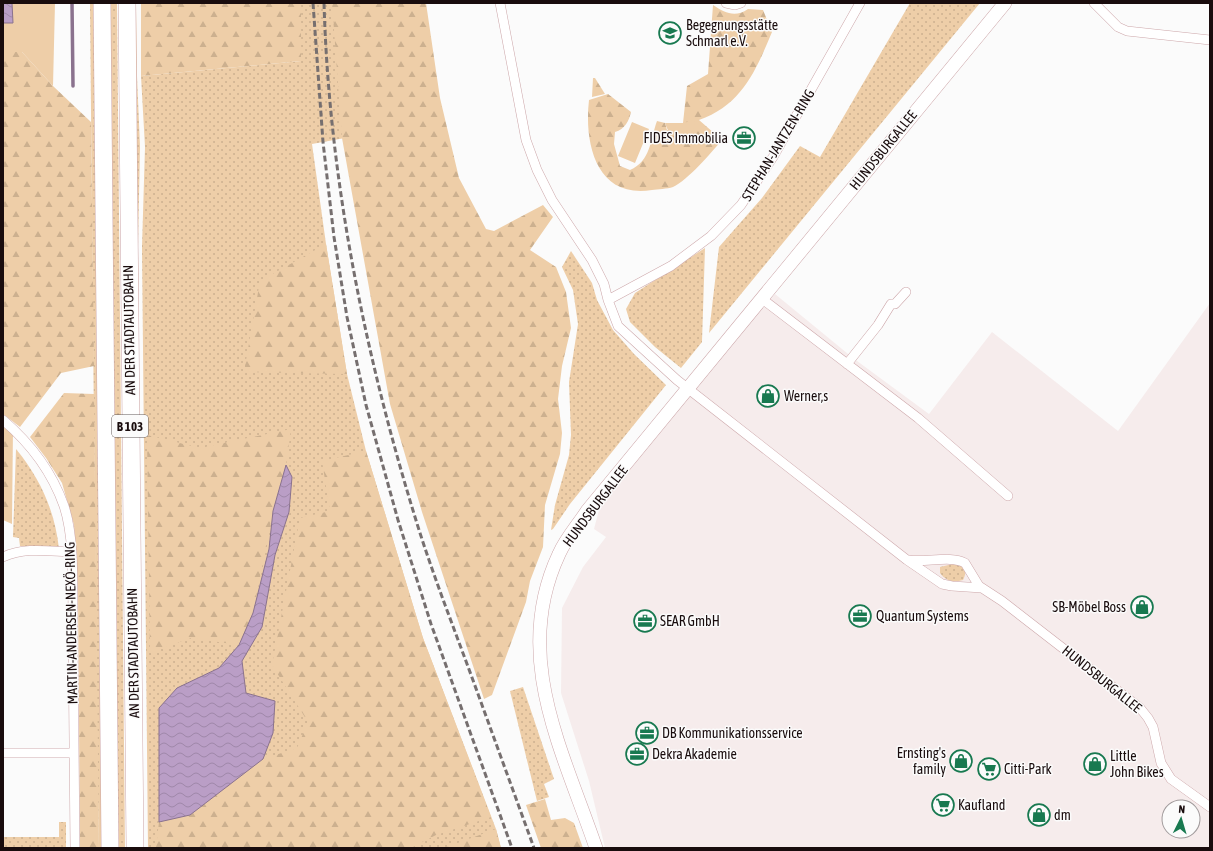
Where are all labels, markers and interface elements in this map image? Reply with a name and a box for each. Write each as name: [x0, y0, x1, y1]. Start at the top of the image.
place label: Begegnungsstätte Schmarl e.V.: [686, 17, 778, 49]
school or university icon: Begegnungsstätte Schmarl e.V.: [657, 20, 683, 46]
street label: STEPHAN-JANTZEN-RING: [738, 86, 818, 204]
street label: HUNDSBURGALLEE: [846, 107, 920, 193]
office icon: FIDES Immobilia: [731, 125, 757, 151]
place label: FIDES Immobilia: [644, 130, 728, 146]
street label: AN DER STADTAUTOBAHN: [120, 265, 138, 395]
shop icon: Werner,s: [755, 383, 781, 409]
place label: Werner,s: [784, 388, 828, 404]
road number: B 103: [112, 415, 148, 437]
street label: HUNDSBURGALLEE: [559, 462, 631, 550]
street label: MARTIN-ANDERSEN-NEXÖ-RING: [62, 542, 80, 704]
street label: AN DER STADTAUTOBAHN: [124, 588, 142, 718]
shop icon: SB-Möbel Boss: [1129, 594, 1155, 620]
place label: SB-Möbel Boss: [1052, 599, 1126, 615]
office icon: Quantum Systems: [847, 603, 873, 629]
office icon: SEAR GmbH: [632, 608, 658, 634]
place label: Quantum Systems: [876, 608, 969, 624]
place label: SEAR GmbH: [660, 613, 720, 629]
street label: HUNDSBURGALLEE: [1059, 642, 1145, 716]
office icon: DB Kommunikationsservice: [634, 720, 660, 746]
place label: DB Kommunikationsservice: [662, 725, 803, 741]
office icon: Dekra Akademie: [624, 741, 650, 767]
place label: Ernsting's family: [897, 745, 946, 777]
place label: Dekra Akademie: [652, 746, 737, 762]
shop icon: Ernsting's family: [948, 748, 974, 774]
place label: Little John Bikes: [1110, 748, 1164, 780]
shop icon: Little John Bikes: [1082, 751, 1108, 777]
supermarket icon: Citti-Park: [976, 756, 1002, 782]
place label: Citti-Park: [1004, 761, 1052, 777]
supermarket icon: Kaufland: [930, 792, 956, 818]
place label: Kaufland: [958, 797, 1005, 813]
north arrow: [1161, 799, 1201, 839]
shop icon: dm: [1026, 802, 1052, 828]
text: N: [1178, 803, 1186, 815]
place label: dm: [1054, 807, 1071, 823]

